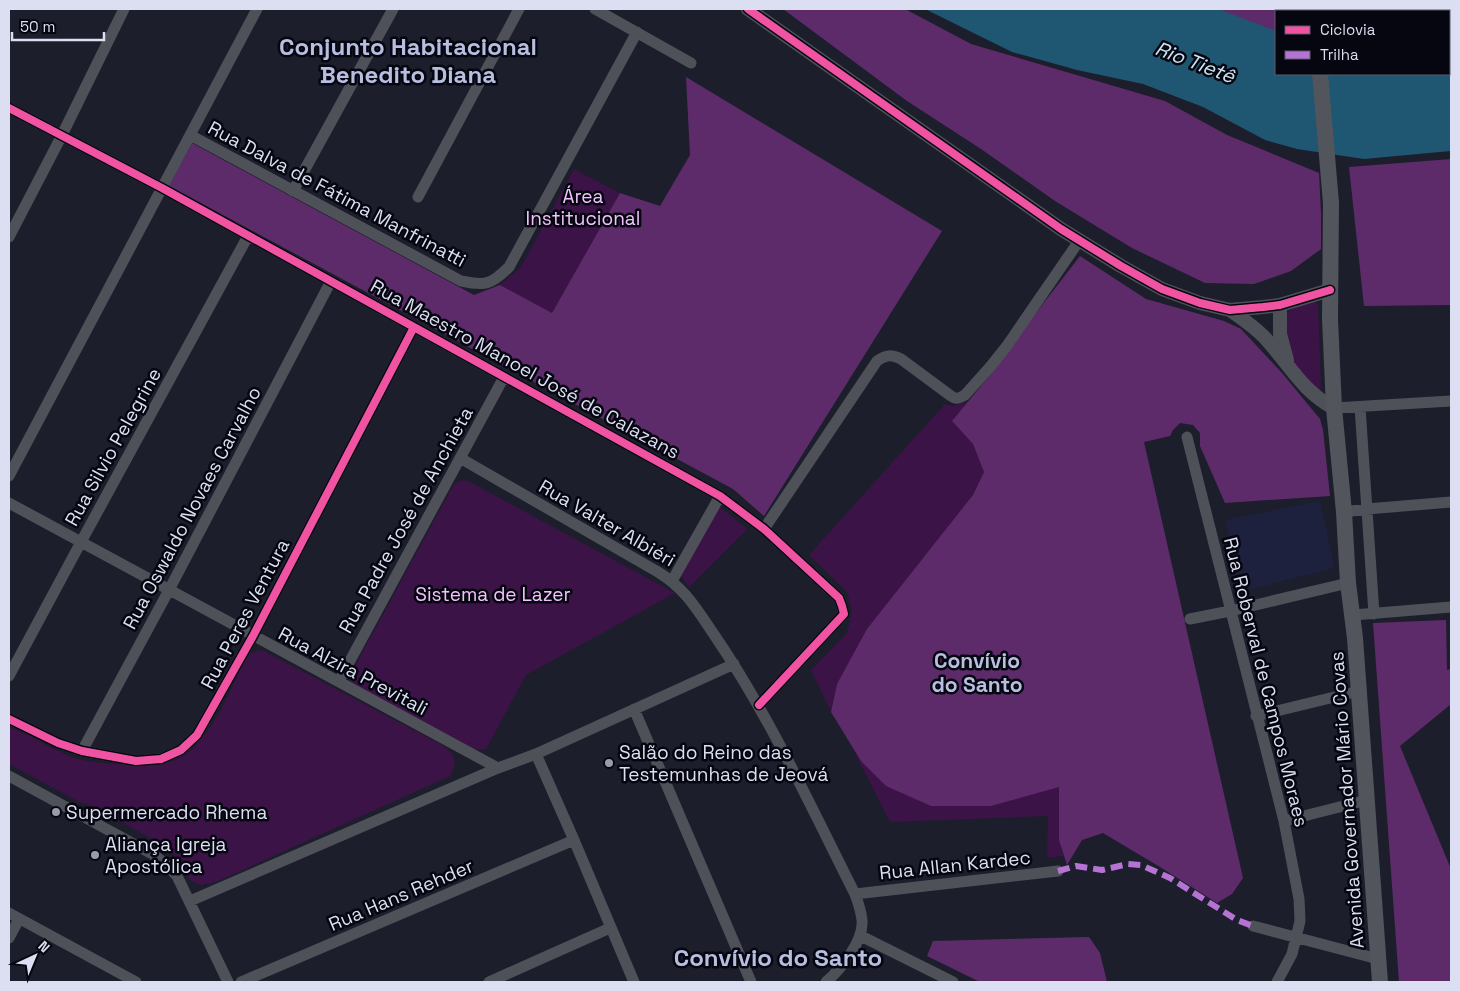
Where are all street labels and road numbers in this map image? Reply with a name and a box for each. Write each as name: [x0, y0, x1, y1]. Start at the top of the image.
street label: Rua Dalva de Fátima Manfrinatti: [204, 115, 470, 273]
street label: Rua Maestro Manoel José de Calazans: [366, 273, 684, 465]
street label: Rua Silvio Pelegrine: [59, 364, 167, 530]
street label: Rua Oswaldo Novaes Carvalho: [117, 382, 267, 634]
street label: Rua Padre José de Anchieta: [333, 402, 479, 638]
street label: Rua Valter Albiéri: [534, 474, 680, 572]
street label: Rua Roberval de Campos Moraes: [1218, 534, 1314, 830]
street label: Rua Peres Ventura: [195, 535, 295, 693]
street label: Rua Alzira Previtali: [274, 621, 432, 721]
street label: Avenida Governador Mário Covas: [1324, 651, 1370, 949]
street label: Rua Allan Kardec: [878, 845, 1032, 885]
street label: Rua Hans Rehder: [325, 853, 477, 937]

